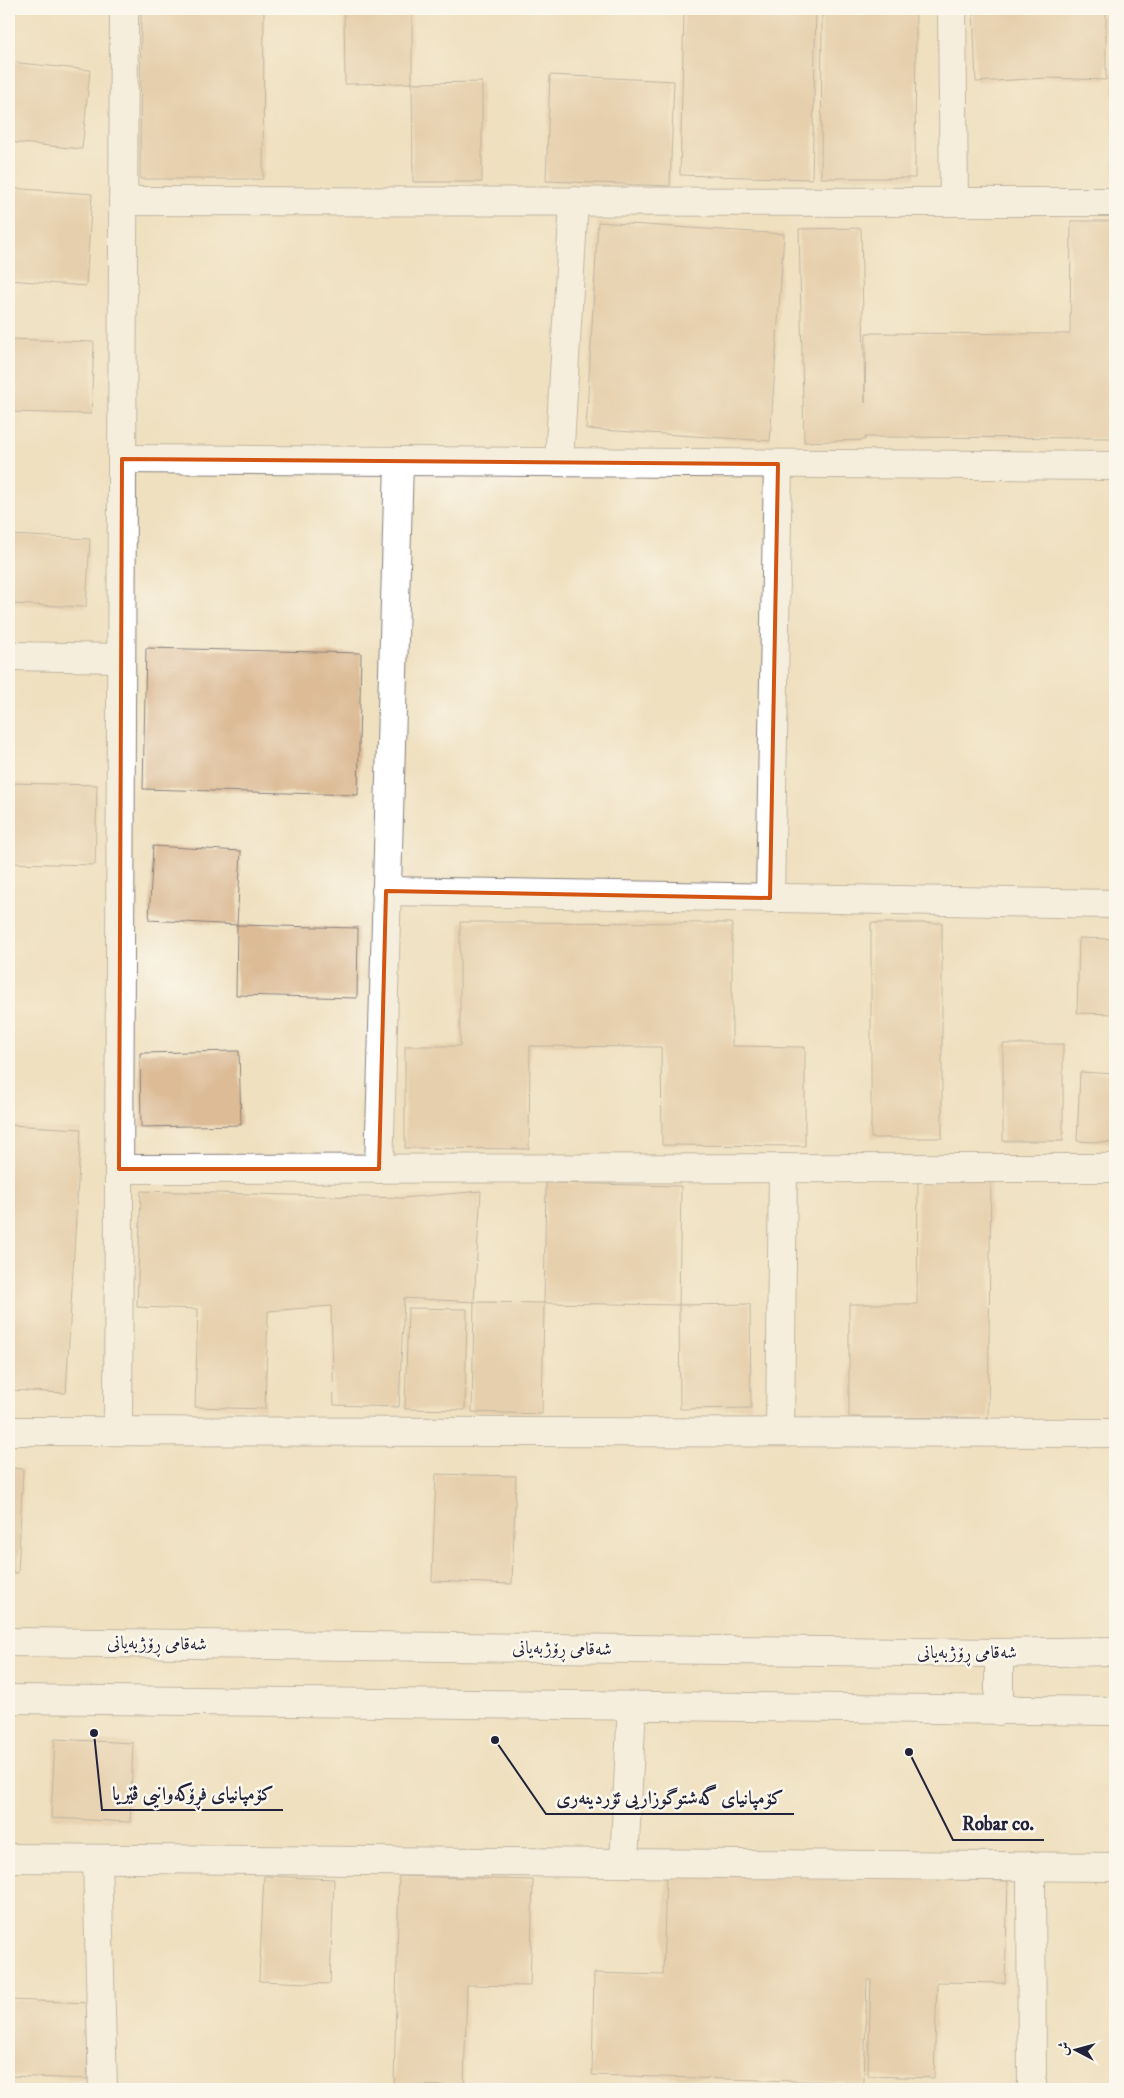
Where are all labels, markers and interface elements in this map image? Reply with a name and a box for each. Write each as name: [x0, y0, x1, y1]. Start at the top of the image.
street label: شەقامی ڕۆژبەیانی: [107, 1632, 207, 1659]
street label: شەقامی ڕۆژبەیانی: [512, 1637, 612, 1664]
street label: شەقامی ڕۆژبەیانی: [917, 1642, 1017, 1667]
callout: کۆمپانیای فڕۆکەوانیی ڤێریا: [102, 1776, 283, 1810]
callout: کۆمپانیای گەشتوگوزاریی ئۆردینەری: [546, 1780, 794, 1814]
text: کۆمپانیای فڕۆکەوانیی ڤێریا: [112, 1782, 274, 1811]
text: کۆمپانیای گەشتوگوزاریی ئۆردینەری: [556, 1784, 784, 1811]
callout: Robar co.: [953, 1806, 1044, 1840]
text: Robar co.: [962, 1813, 1034, 1836]
north arrow: [1052, 2026, 1102, 2076]
text: ش: [1054, 2041, 1074, 2057]

